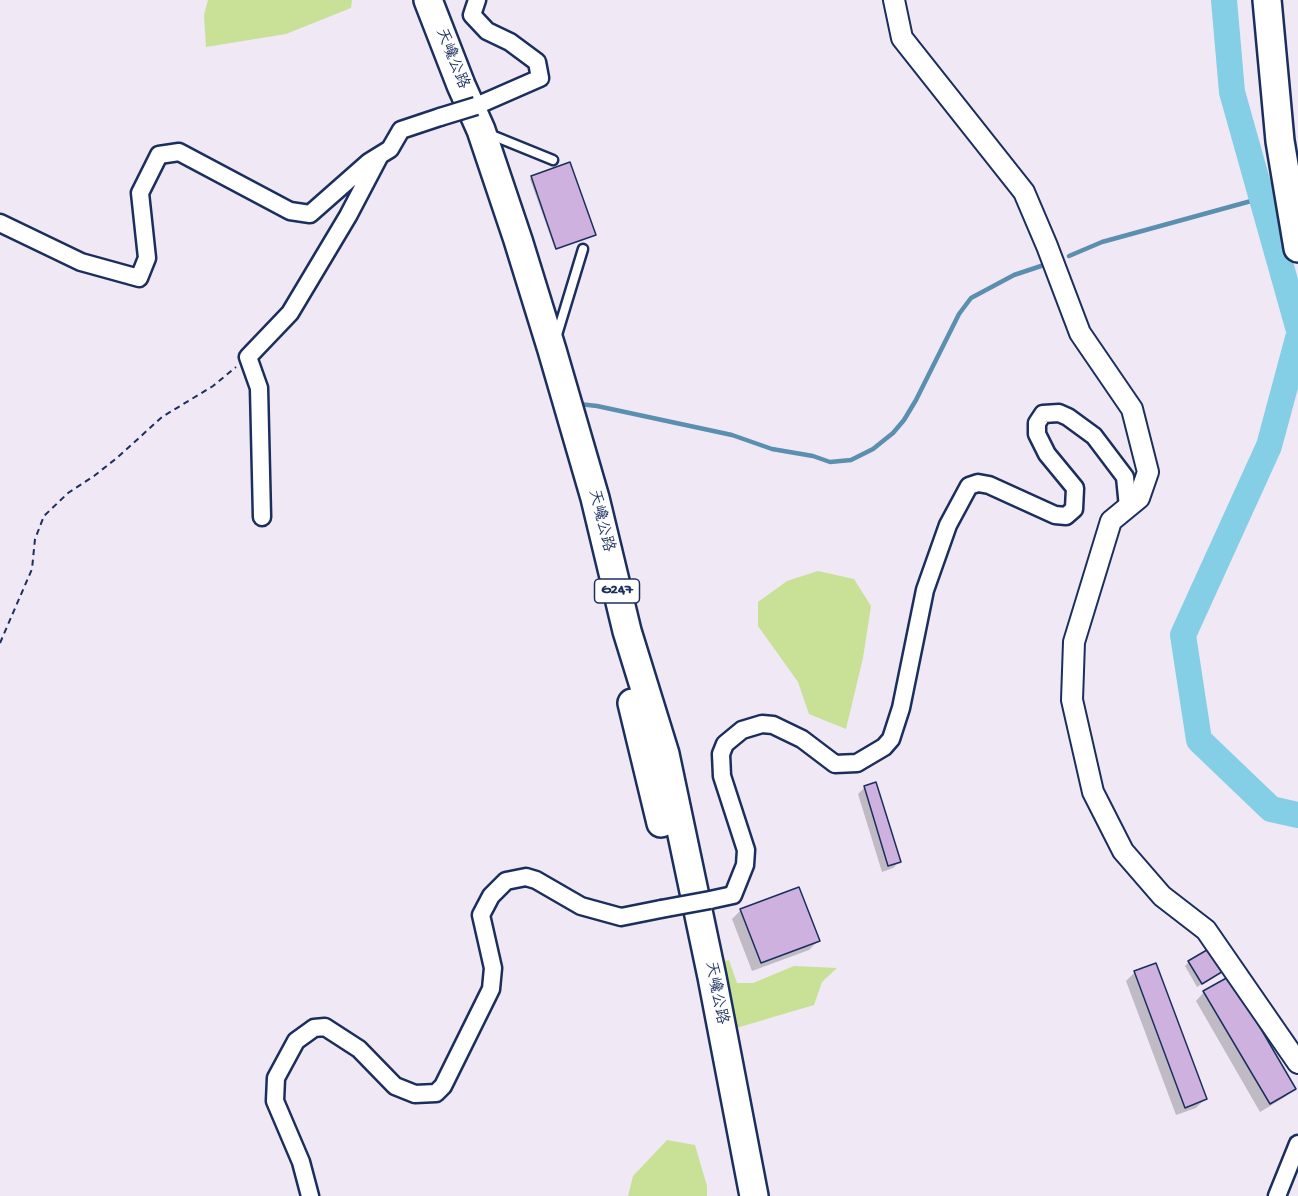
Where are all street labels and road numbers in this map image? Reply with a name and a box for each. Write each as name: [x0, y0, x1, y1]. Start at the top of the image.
street label: 天巉公路: [430, 26, 472, 92]
street label: 天巉公路: [583, 488, 617, 554]
road number: G247: [594, 579, 640, 603]
street label: 天巉公路: [699, 960, 731, 1026]

